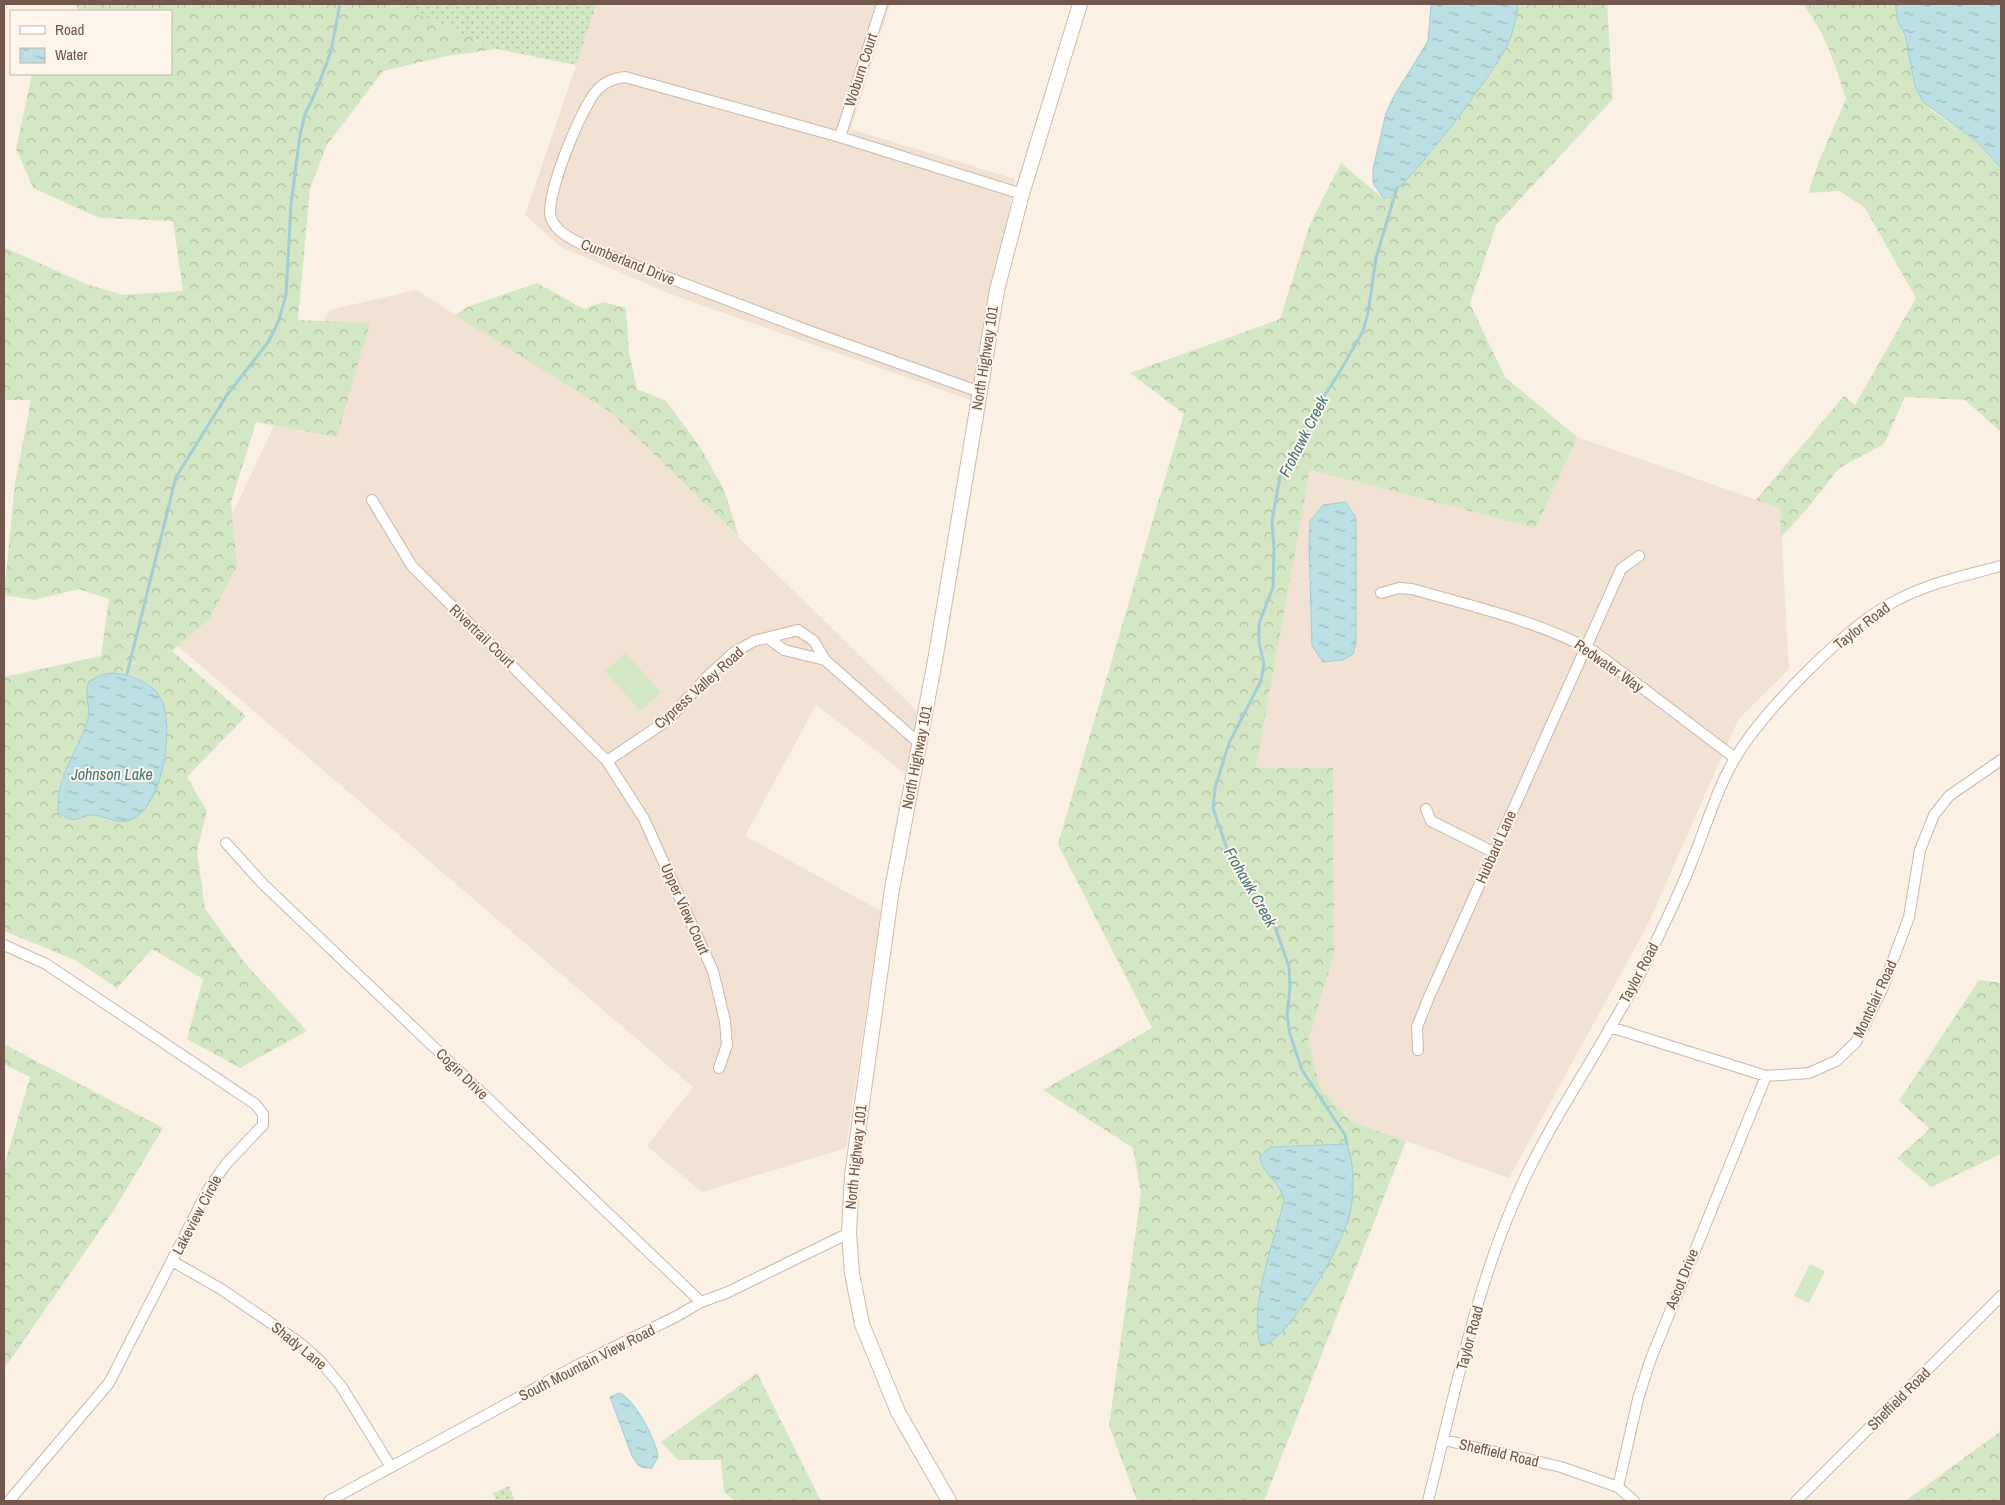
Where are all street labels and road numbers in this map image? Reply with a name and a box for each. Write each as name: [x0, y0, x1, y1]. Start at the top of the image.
street label: Woburn Court: [839, 30, 882, 109]
street label: Cumberland Drive: [578, 233, 679, 290]
street label: North Highway 101: [966, 304, 1003, 412]
street label: Taylor Road: [1829, 597, 1894, 654]
street label: Rivertrail Court: [445, 599, 520, 673]
street label: Redwater Way: [1570, 634, 1649, 698]
street label: Cypress Valley Road: [649, 642, 748, 734]
street label: North Highway 101: [896, 703, 937, 811]
street label: Hubbard Lane: [1470, 807, 1521, 887]
street label: Upper View Court: [656, 860, 715, 958]
street label: Taylor Road: [1614, 939, 1663, 1007]
street label: Montclair Road: [1847, 957, 1902, 1041]
street label: Cogin Drive: [431, 1043, 493, 1104]
street label: North Highway 101: [840, 1103, 871, 1210]
street label: Lakeview Circle: [167, 1171, 226, 1258]
street label: Ascot Drive: [1660, 1245, 1703, 1313]
street label: Taylor Road: [1451, 1303, 1488, 1372]
street label: Shady Lane: [267, 1317, 332, 1375]
street label: South Mountain View Road: [515, 1319, 658, 1406]
street label: Sheffield Road: [1863, 1363, 1935, 1435]
street label: Sheffield Road: [1457, 1433, 1541, 1472]

